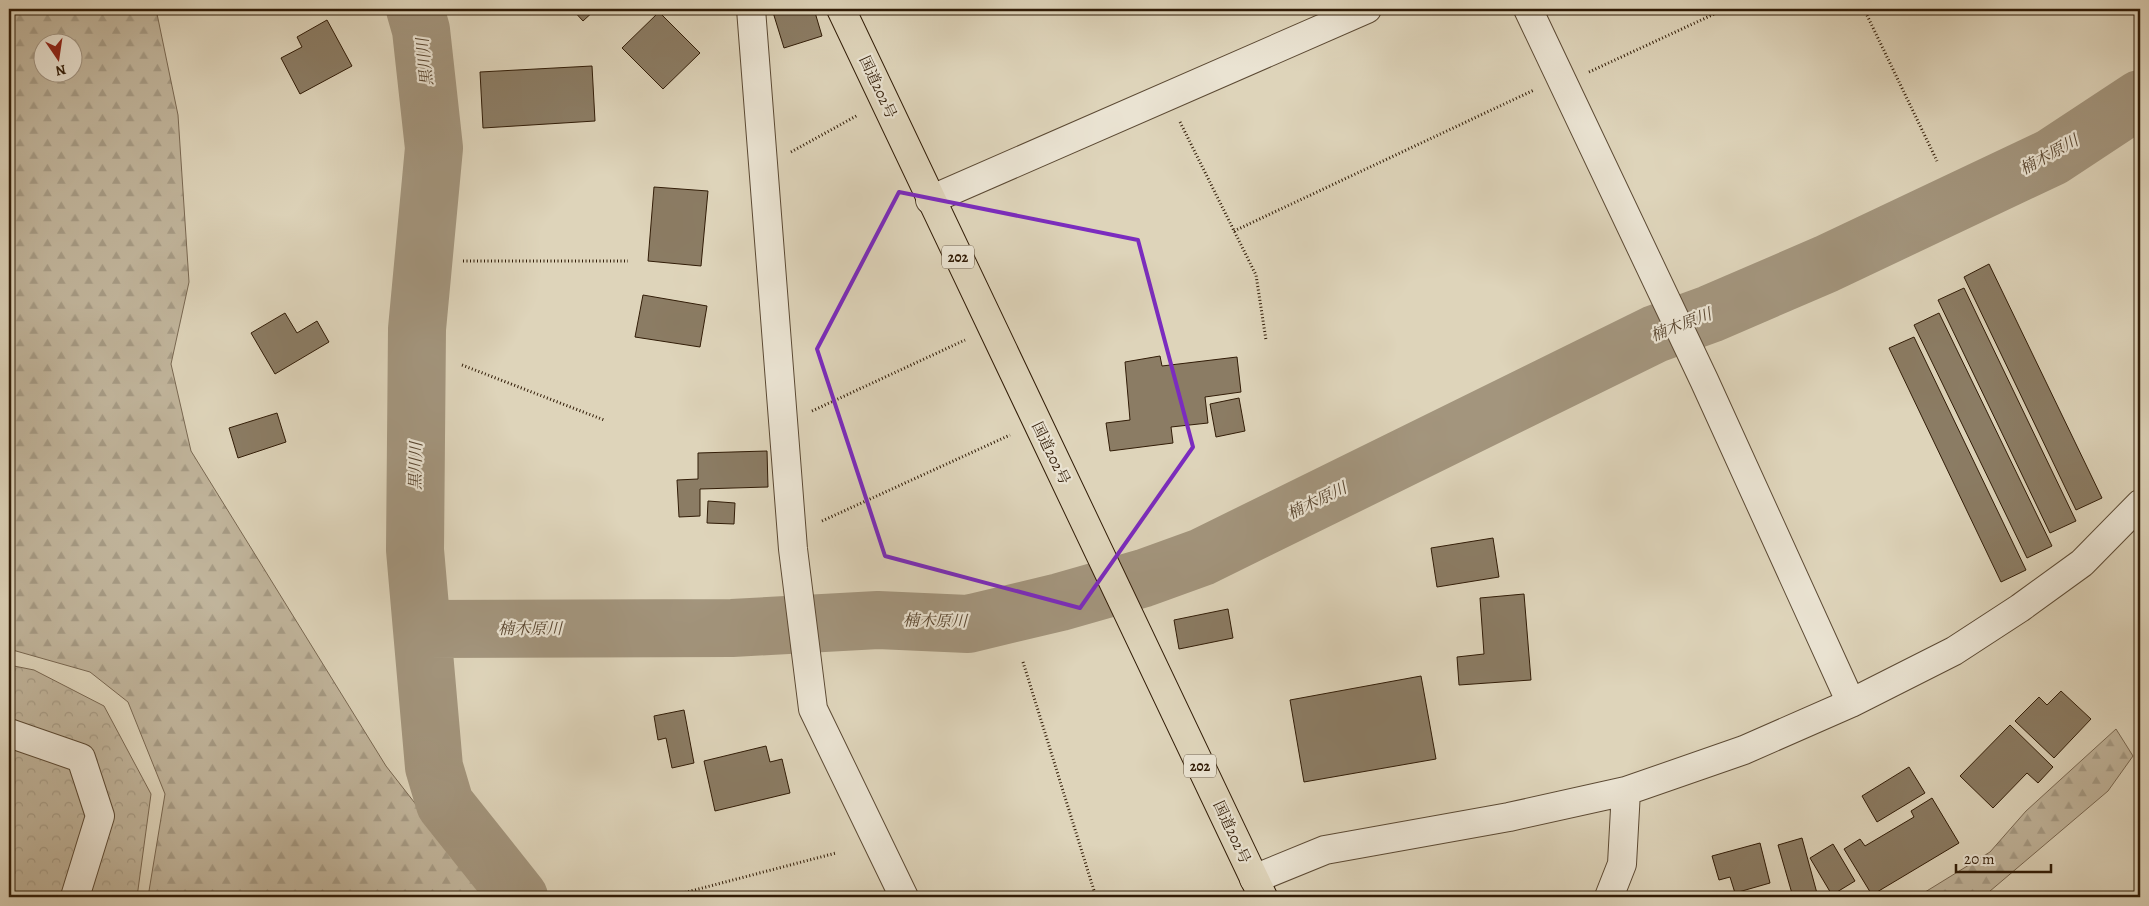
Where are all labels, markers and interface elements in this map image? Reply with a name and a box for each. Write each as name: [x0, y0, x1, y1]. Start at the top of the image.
north arrow: [32, 32, 82, 82]
water label: 黒川川: [411, 35, 438, 87]
street label: 国道202号: [855, 52, 901, 122]
text: N: [54, 60, 68, 81]
water label: 楠木原川: [2016, 129, 2084, 180]
road number: 202: [942, 246, 974, 268]
water label: 楠木原川: [1647, 303, 1717, 347]
street label: 国道202号: [1027, 418, 1075, 488]
water label: 黒川川: [405, 440, 427, 490]
water label: 楠木原川: [1283, 476, 1352, 525]
water label: 楠木原川: [903, 609, 969, 633]
water label: 楠木原川: [498, 618, 564, 640]
road number: 202: [1184, 754, 1216, 778]
street label: 国道202号: [1209, 797, 1255, 867]
scale bar: [1956, 841, 2052, 873]
text: 20 m: [1964, 849, 1995, 869]

